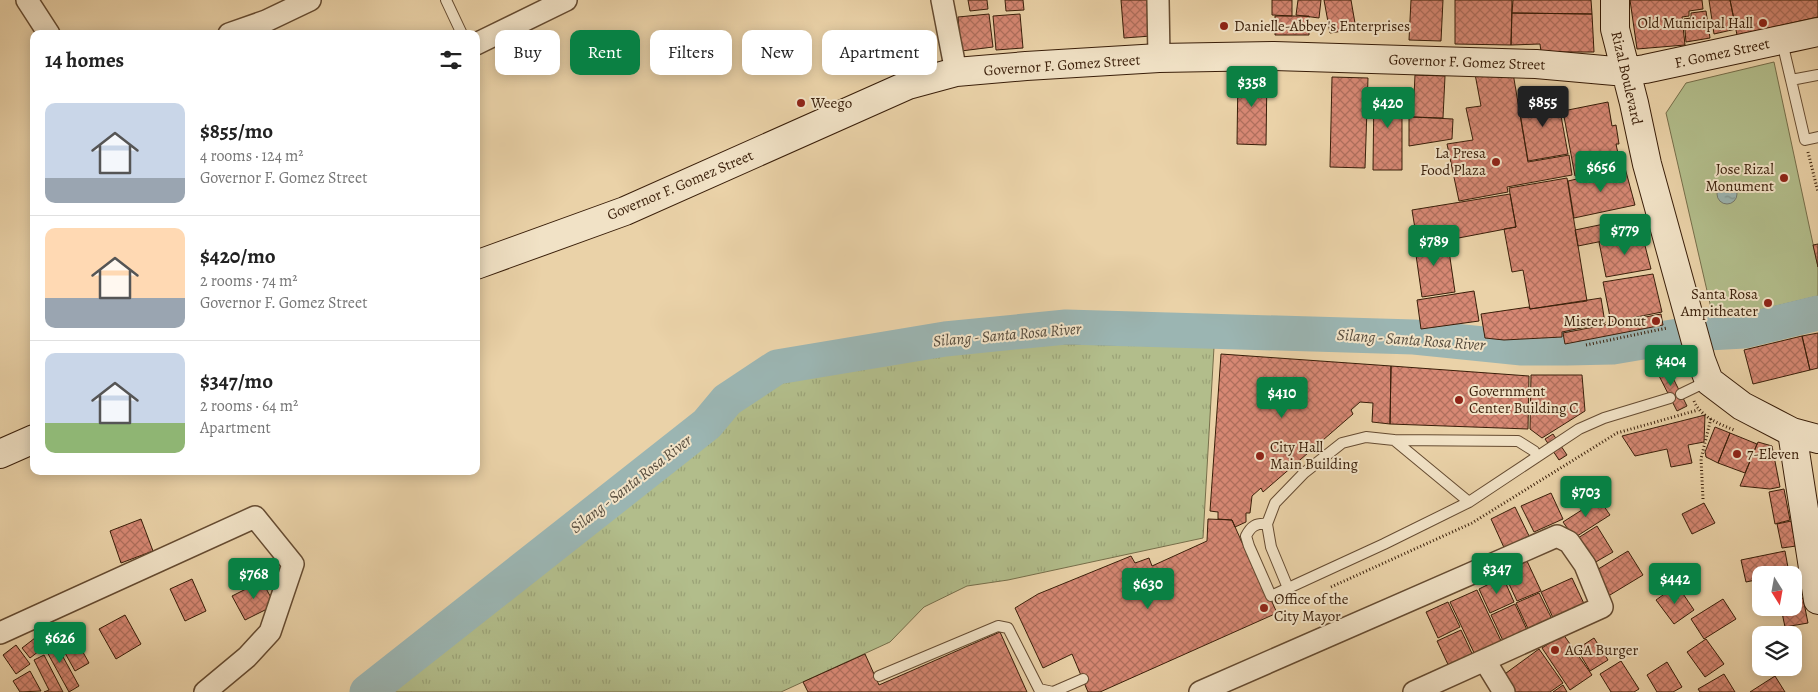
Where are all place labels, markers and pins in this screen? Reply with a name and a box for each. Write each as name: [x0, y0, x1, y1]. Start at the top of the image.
place label: Old Municipal Hall: [1638, 13, 1753, 33]
place label: Danielle-Abbey's Enterprises: [1234, 16, 1410, 36]
marker: Old Municipal Hall: [1757, 17, 1769, 29]
marker: Danielle-Abbey's Enterprises: [1218, 20, 1230, 32]
pin: $358: [1222, 66, 1282, 108]
pin: $420: [1358, 86, 1418, 129]
pin: $855: [1513, 86, 1573, 128]
place label: Weego: [810, 93, 852, 113]
marker: Weego: [795, 97, 807, 109]
place label: La Presa Food Plaza: [1420, 143, 1486, 180]
pin: $656: [1571, 150, 1631, 193]
marker: La Presa Food Plaza: [1490, 156, 1502, 168]
place label: Jose Rizal Monument: [1705, 159, 1774, 196]
marker: Jose Rizal Monument: [1778, 172, 1790, 184]
pin: $779: [1595, 214, 1655, 256]
pin: $789: [1404, 224, 1464, 267]
place label: Santa Rosa Ampitheater: [1680, 284, 1758, 321]
marker: Santa Rosa Ampitheater: [1762, 297, 1774, 309]
place label: Mister Donut: [1563, 311, 1646, 331]
marker: Mister Donut: [1650, 315, 1662, 327]
pin: $404: [1641, 344, 1701, 387]
pin: $410: [1252, 376, 1312, 419]
place label: Government Center Building C: [1469, 381, 1579, 418]
marker: Government Center Building C: [1453, 394, 1465, 406]
place label: City Hall Main Building: [1270, 437, 1358, 474]
place label: 7-Eleven: [1747, 444, 1799, 464]
marker: 7-Eleven: [1731, 448, 1743, 460]
marker: City Hall Main Building: [1254, 450, 1266, 462]
pin: $703: [1556, 476, 1616, 518]
pin: $347: [1467, 552, 1527, 595]
pin: $768: [224, 558, 284, 600]
pin: $442: [1645, 562, 1705, 605]
pin: $630: [1118, 568, 1178, 610]
place label: Office of the City Mayor: [1274, 589, 1349, 626]
marker: Office of the City Mayor: [1258, 602, 1270, 614]
pin: $626: [30, 622, 90, 664]
place label: AGA Burger: [1564, 640, 1638, 660]
marker: AGA Burger: [1549, 644, 1561, 656]

